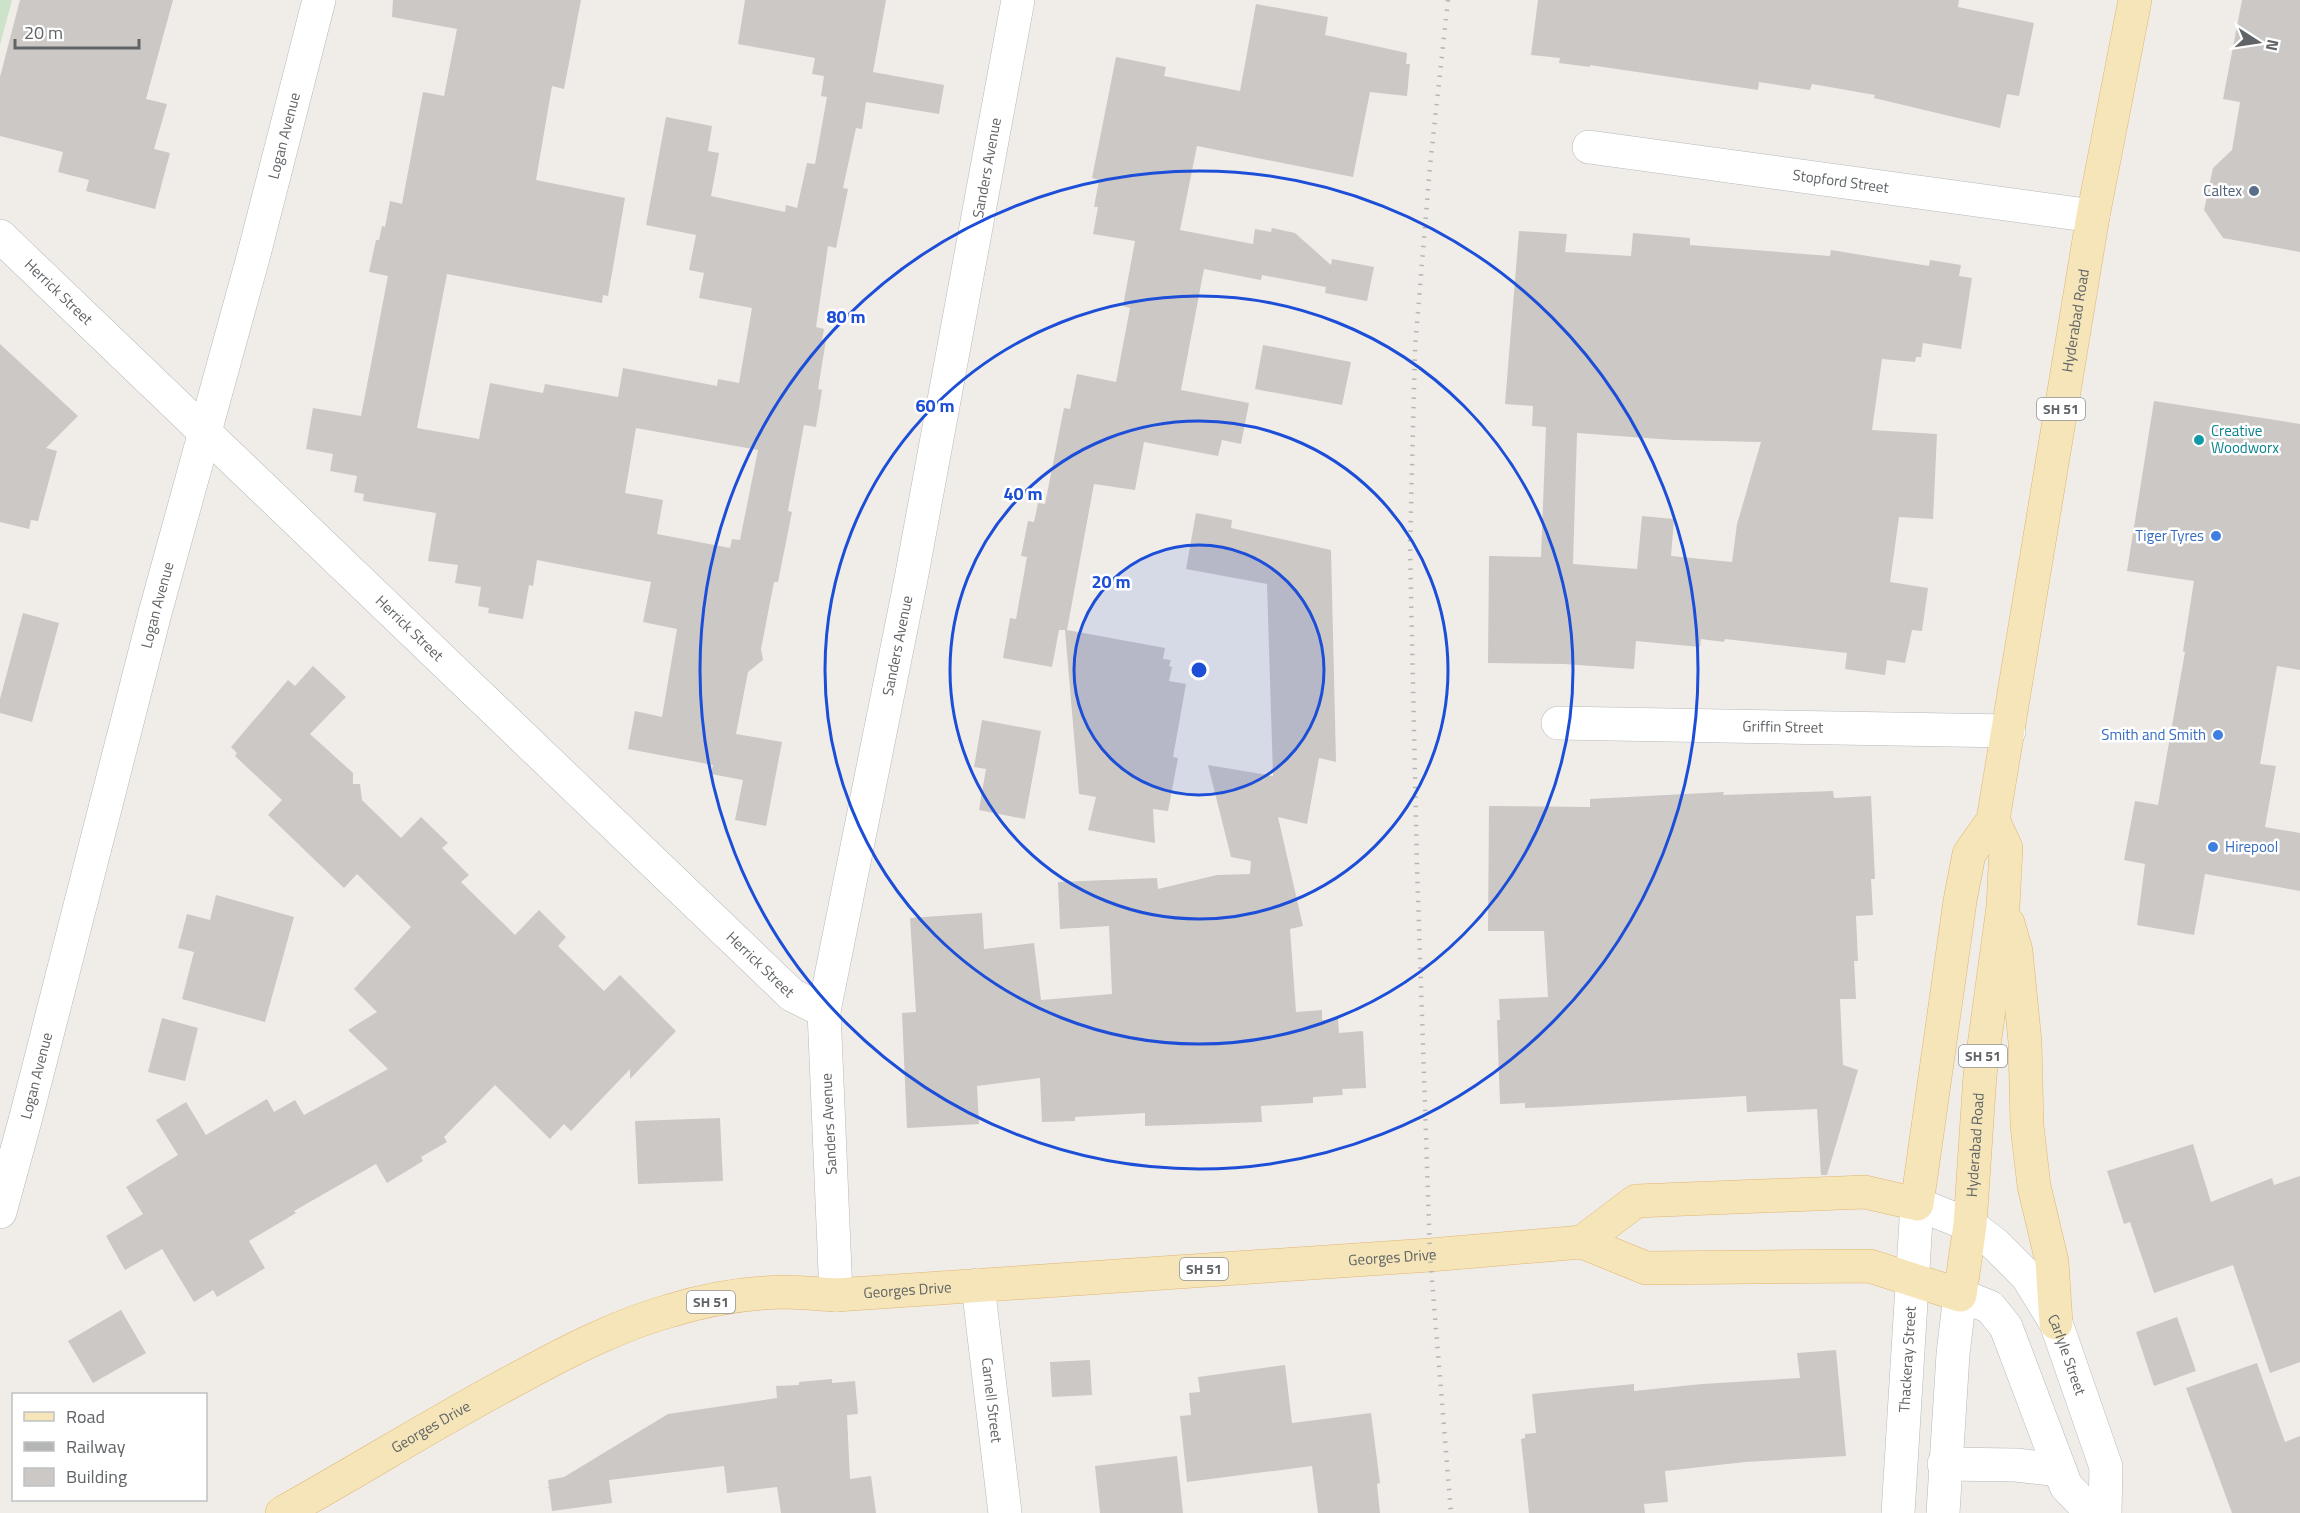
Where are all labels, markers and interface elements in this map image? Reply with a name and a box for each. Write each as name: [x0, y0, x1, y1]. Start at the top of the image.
scale bar: [15, 12, 140, 50]
north arrow: [2228, 12, 2288, 72]
text: 20 m: [24, 19, 63, 46]
text: N: [2260, 37, 2286, 53]
street label: Logan Avenue: [262, 90, 306, 182]
street label: Sanders Avenue: [966, 116, 1007, 220]
street label: Stopford Street: [1791, 163, 1891, 199]
place label: Caltex: [2203, 179, 2242, 202]
marker: Caltex: [2247, 184, 2261, 198]
street label: Herrick Street: [19, 253, 99, 331]
street label: Hyderabad Road: [2055, 267, 2095, 374]
text: 80 m: [826, 303, 866, 330]
text: 60 m: [915, 392, 955, 419]
road number: SH 51: [2037, 398, 2085, 420]
place label: Creative Woodworx: [2211, 419, 2279, 459]
marker: Creative Woodworx: [2192, 433, 2206, 447]
text: 40 m: [1003, 480, 1043, 507]
place label: Tiger Tyres: [2135, 524, 2204, 547]
marker: Tiger Tyres: [2209, 529, 2223, 543]
street label: Logan Avenue: [134, 559, 180, 651]
text: 20 m: [1091, 568, 1131, 595]
street label: Herrick Street: [370, 590, 450, 667]
street label: Sanders Avenue: [876, 593, 918, 698]
centre of rings: [1189, 660, 1209, 680]
street label: Griffin Street: [1742, 714, 1824, 739]
place label: Smith and Smith: [2101, 723, 2206, 746]
marker: Smith and Smith: [2211, 728, 2225, 742]
place label: Hirepool: [2225, 835, 2278, 858]
marker: Hirepool: [2206, 840, 2220, 854]
street label: Herrick Street: [721, 926, 801, 1003]
street label: Logan Avenue: [14, 1030, 58, 1121]
road number: SH 51: [1959, 1045, 2007, 1067]
street label: Sanders Avenue: [814, 1073, 843, 1175]
street label: Hyderabad Road: [1960, 1092, 1990, 1198]
street label: Georges Drive: [1347, 1242, 1437, 1271]
road number: SH 51: [1180, 1258, 1228, 1280]
street label: Georges Drive: [863, 1275, 952, 1304]
road number: SH 51: [687, 1291, 735, 1313]
street label: Thackeray Street: [1892, 1305, 1922, 1413]
street label: Carlyle Street: [2042, 1309, 2092, 1399]
street label: Carnell Street: [976, 1356, 1009, 1445]
legend: [12, 1393, 207, 1501]
street label: Georges Drive: [387, 1394, 475, 1459]
text: Road: [66, 1403, 105, 1430]
text: Railway: [66, 1433, 126, 1460]
text: Building: [66, 1463, 127, 1490]

